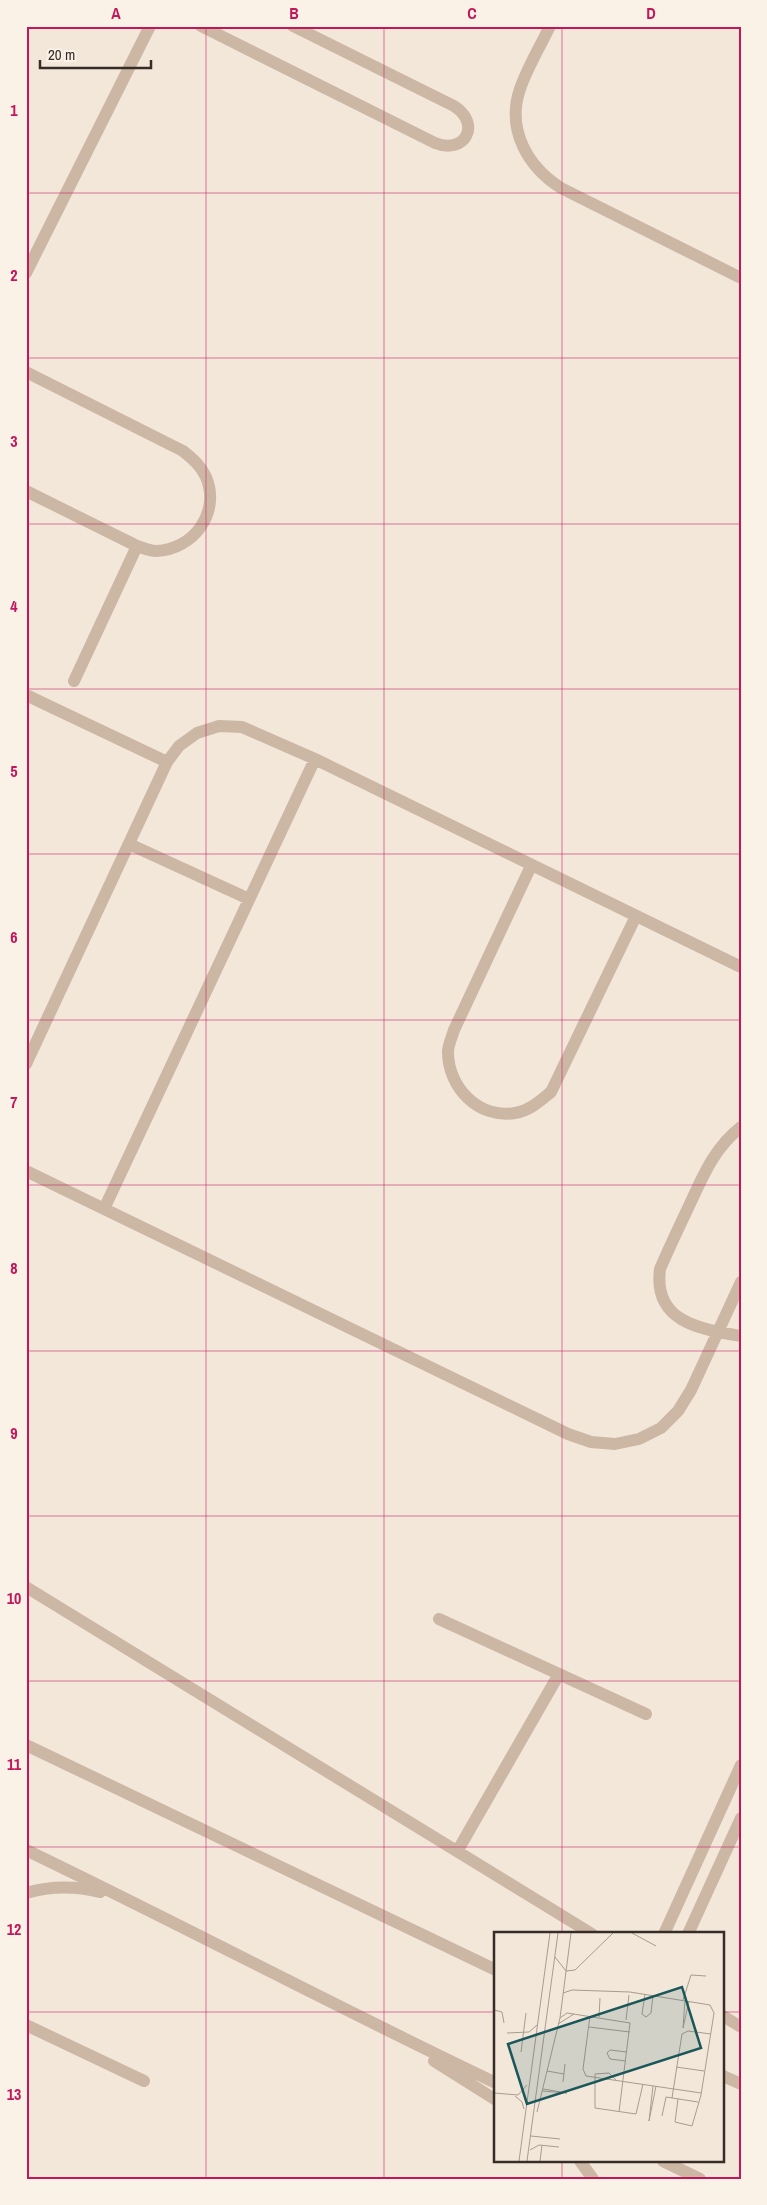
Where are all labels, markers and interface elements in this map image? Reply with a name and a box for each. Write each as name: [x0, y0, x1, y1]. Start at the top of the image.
text: A: [111, 2, 121, 24]
text: B: [289, 2, 299, 24]
text: C: [467, 2, 477, 24]
text: D: [646, 2, 656, 24]
scale bar: [40, 38, 151, 70]
text: 20 m: [48, 44, 75, 65]
text: 1: [10, 99, 18, 121]
text: 2: [10, 264, 18, 286]
text: 3: [10, 430, 18, 452]
text: 4: [10, 595, 18, 617]
text: 5: [10, 760, 18, 782]
text: 6: [10, 926, 18, 948]
text: 7: [10, 1091, 18, 1113]
text: 8: [10, 1257, 18, 1279]
text: 9: [10, 1422, 18, 1444]
text: 10: [7, 1587, 21, 1609]
text: 11: [7, 1753, 22, 1775]
text: 12: [7, 1918, 21, 1940]
inset map: [494, 1932, 724, 2162]
text: 13: [7, 2083, 21, 2105]

